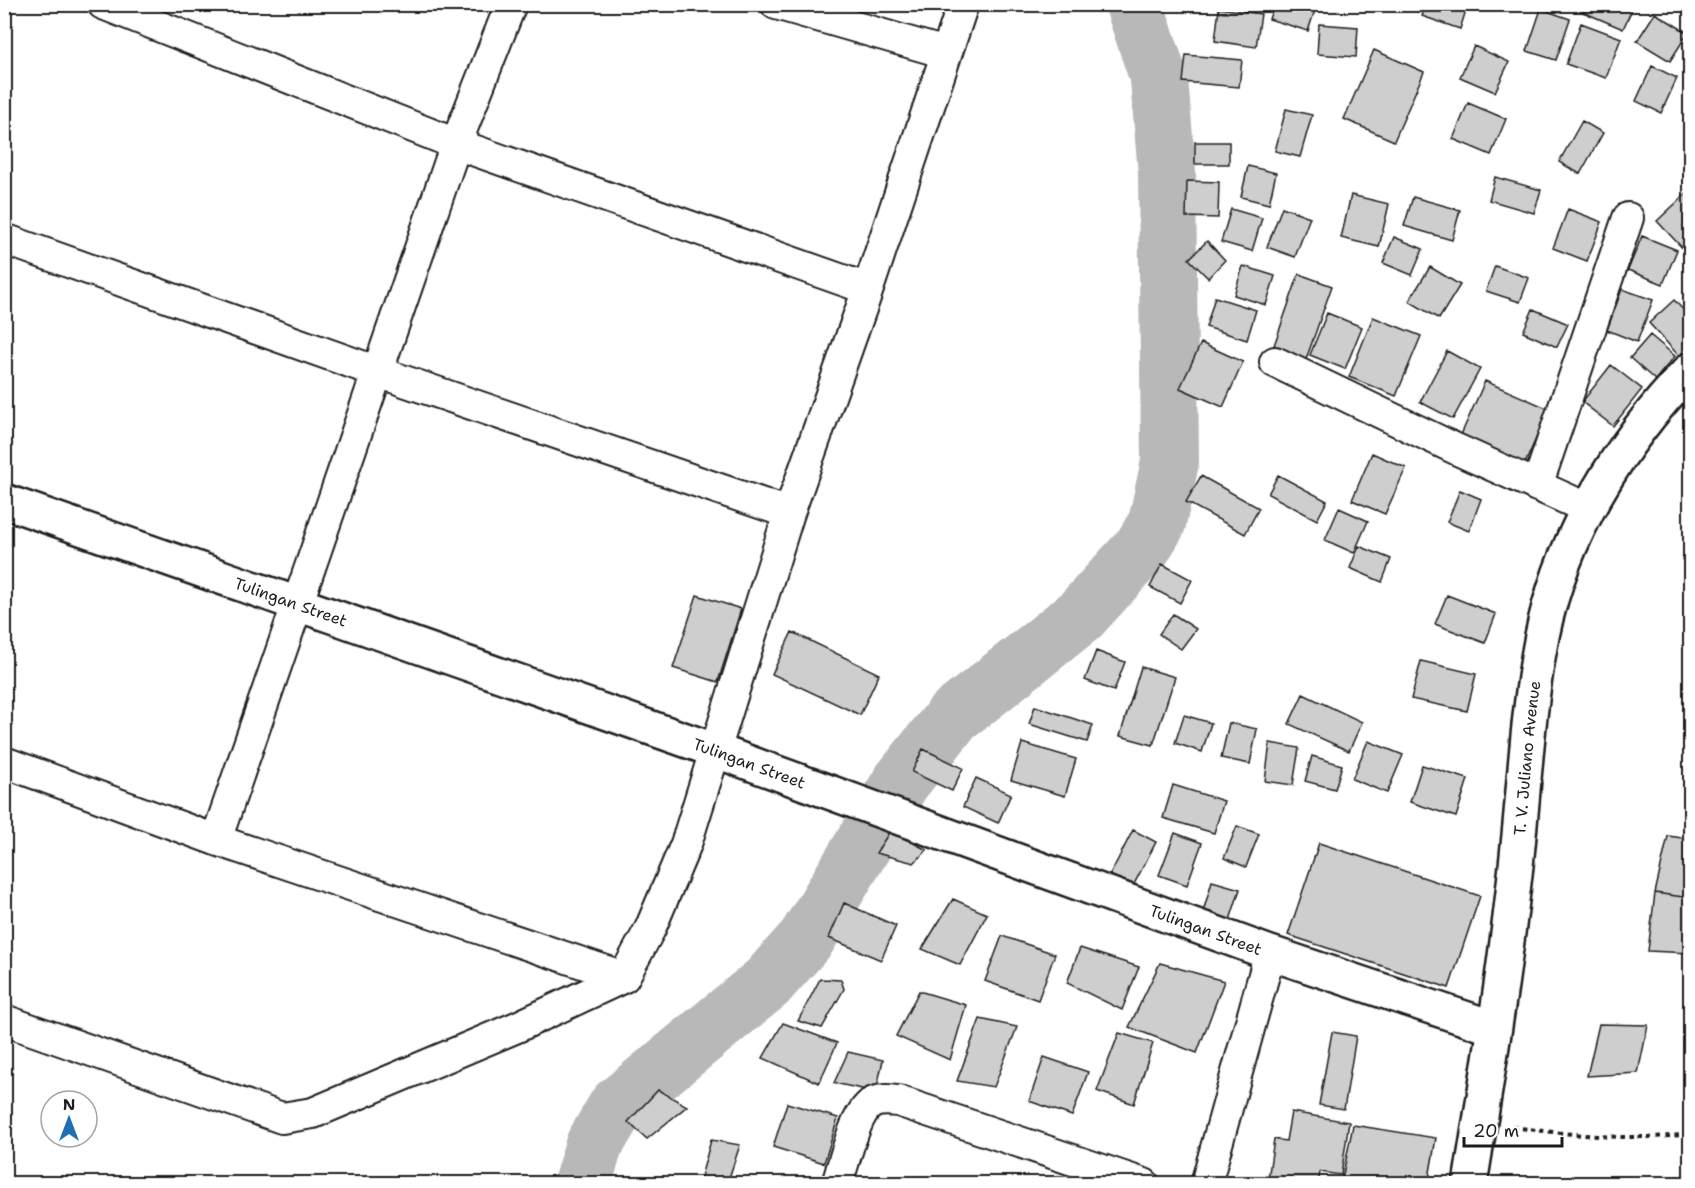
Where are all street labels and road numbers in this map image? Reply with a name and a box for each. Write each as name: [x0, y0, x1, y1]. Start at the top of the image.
street label: Tulingan Street: [232, 572, 350, 631]
street label: T. V. Juliano Avenue: [1509, 679, 1545, 836]
street label: Tulingan Street: [690, 733, 808, 793]
street label: Tulingan Street: [1147, 899, 1265, 960]

